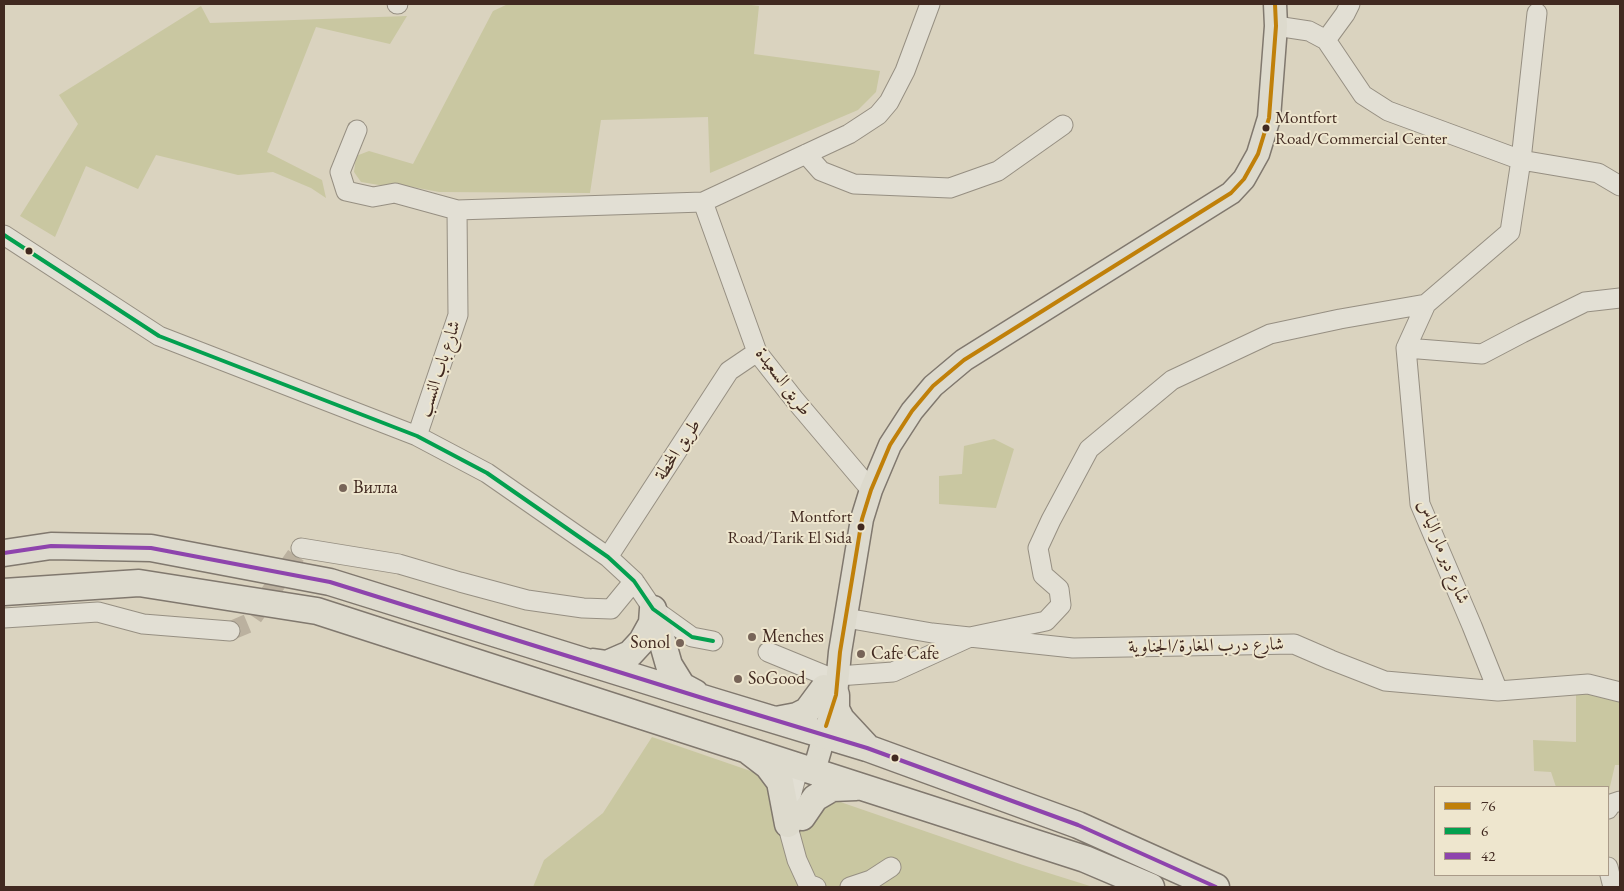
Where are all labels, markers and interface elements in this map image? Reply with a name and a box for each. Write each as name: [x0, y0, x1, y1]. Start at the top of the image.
place label: Montfort Road/Commercial Center: [1275, 108, 1447, 148]
marker: Montfort Road/Commercial Center: [1261, 123, 1271, 133]
unlabelled marker: [24, 246, 34, 256]
street label: شارع باب النسب: [414, 318, 466, 420]
street label: طريق السعيدة: [750, 344, 816, 420]
street label: طريق المخطة: [650, 415, 706, 485]
place label: Вилла: [353, 477, 398, 499]
marker: Вилла: [337, 482, 349, 494]
street label: شارع دير مار الياس: [1412, 497, 1474, 607]
place label: Montfort Road/Tarik El Sida: [728, 507, 852, 547]
marker: Montfort Road/Tarik El Sida: [856, 522, 866, 532]
place label: Menches: [762, 626, 824, 648]
marker: Menches: [746, 631, 758, 643]
place label: Sonol: [630, 632, 670, 654]
street label: شارع درب المغارة/الجناوية: [1128, 634, 1284, 658]
marker: Sonol: [674, 637, 686, 649]
place label: Cafe Cafe: [871, 643, 939, 665]
marker: Cafe Cafe: [855, 648, 867, 660]
place label: SoGood: [748, 668, 805, 690]
marker: SoGood: [732, 673, 744, 685]
unlabelled marker: [890, 753, 900, 763]
legend: [1434, 786, 1609, 876]
text: 76: [1481, 796, 1495, 815]
text: 6: [1481, 821, 1488, 840]
text: 42: [1481, 846, 1495, 865]

